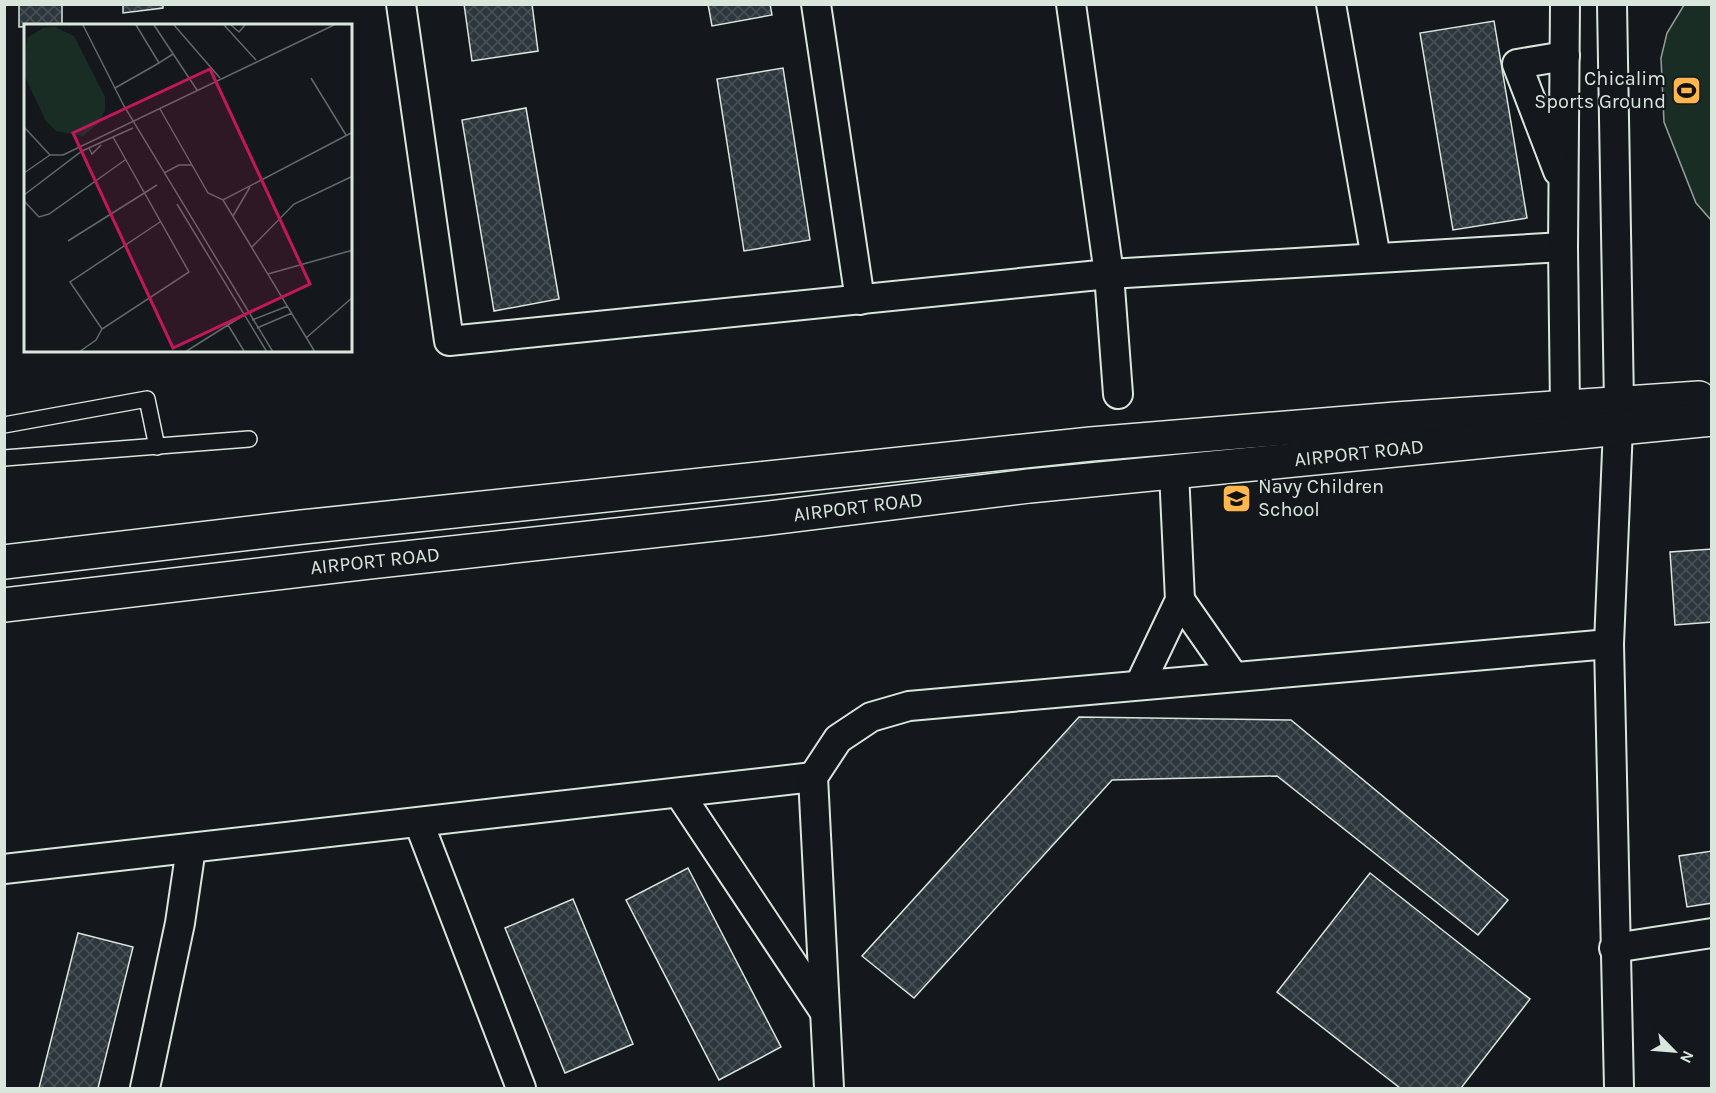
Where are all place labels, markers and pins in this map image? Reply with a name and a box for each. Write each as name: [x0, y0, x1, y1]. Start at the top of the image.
place label: Chicalim Sports Ground: [1534, 67, 1666, 113]
sports icon: Chicalim Sports Ground: [1671, 74, 1703, 106]
place label: Navy Children School: [1258, 475, 1384, 521]
school or university icon: Navy Children School: [1221, 482, 1253, 514]

